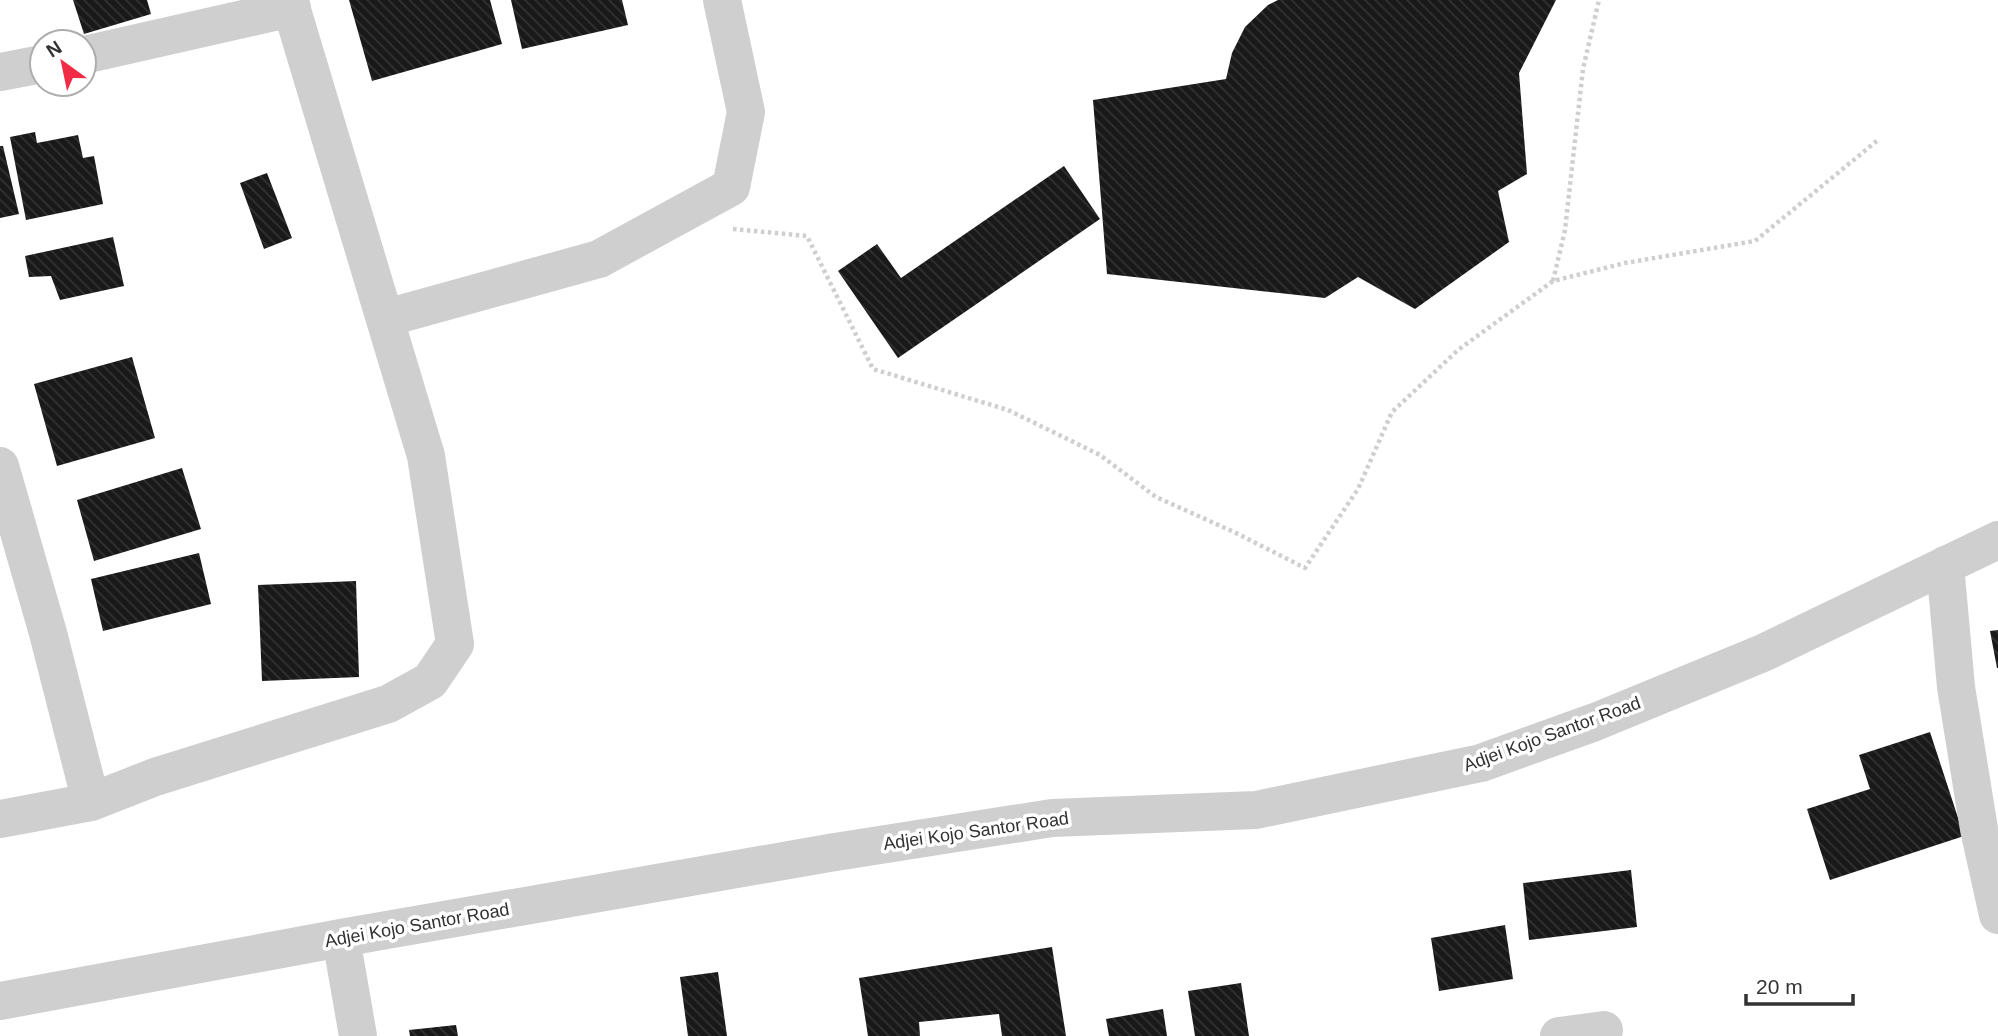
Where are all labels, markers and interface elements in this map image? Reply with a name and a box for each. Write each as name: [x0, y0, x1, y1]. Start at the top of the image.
north arrow: [28, 28, 98, 98]
text: N: [43, 37, 65, 62]
street label: Adjei Kojo Santor Road: [1461, 693, 1643, 775]
street label: Adjei Kojo Santor Road: [882, 808, 1070, 854]
street label: Adjei Kojo Santor Road: [323, 899, 511, 951]
scale bar: [1746, 962, 1853, 1006]
text: 20 m: [1756, 975, 1803, 998]

